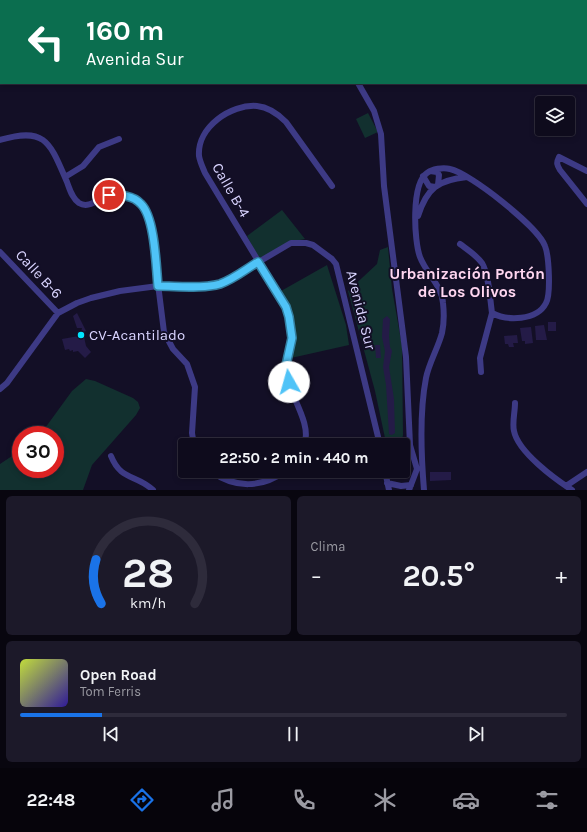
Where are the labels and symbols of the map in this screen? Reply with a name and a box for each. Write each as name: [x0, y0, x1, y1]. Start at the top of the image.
street label: Calle B-4: [208, 159, 254, 221]
pin: [92, 178, 126, 212]
street label: Calle B-6: [12, 246, 66, 302]
district label: Urbanización Portón de Los Olivos: [389, 264, 545, 301]
street label: Avenida Sur: [342, 268, 380, 352]
place label: CV-Acantilado: [89, 326, 185, 344]
marker: CV-Acantilado: [76, 330, 86, 340]
position arrow: [268, 361, 310, 403]
speed limit sign: 30: [12, 426, 64, 478]

